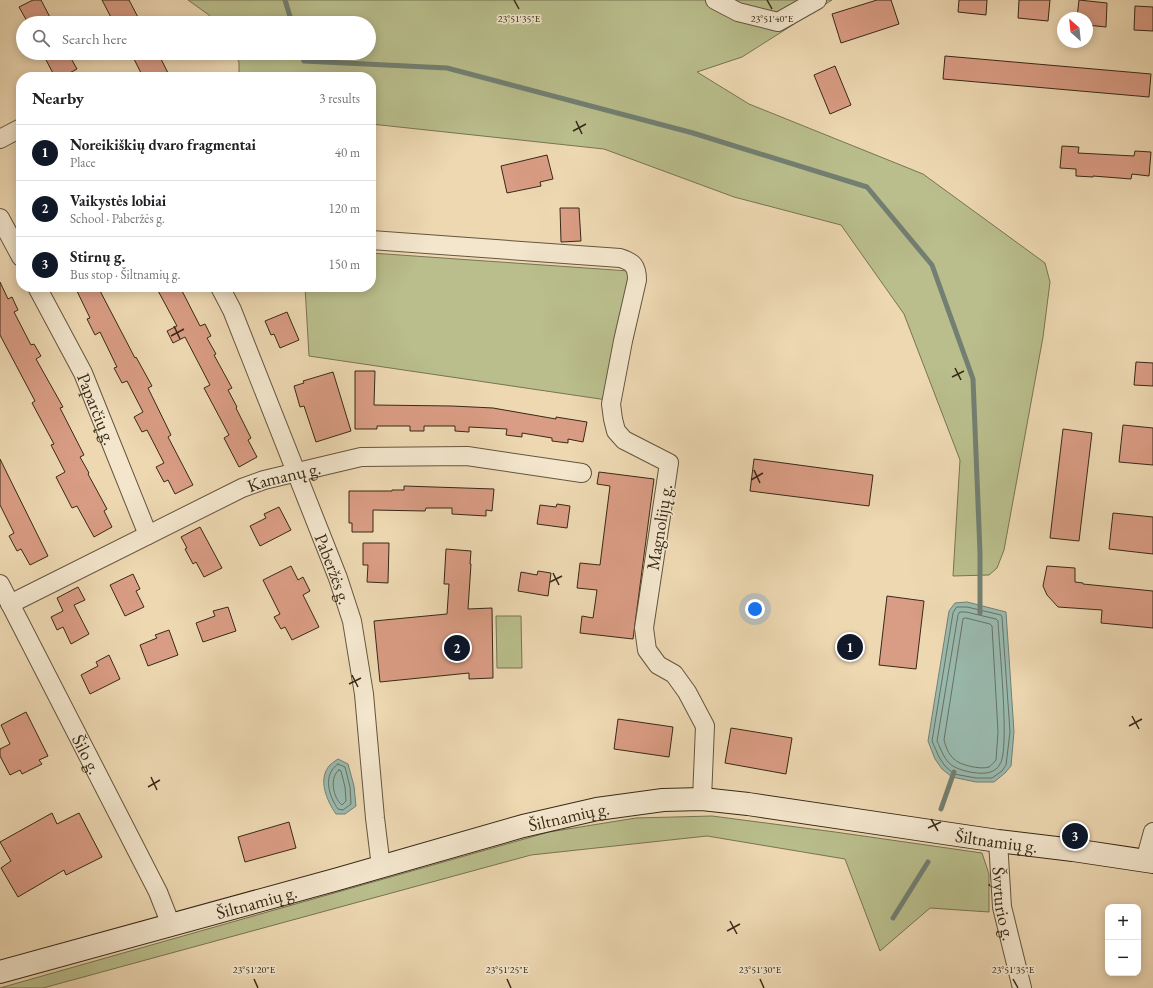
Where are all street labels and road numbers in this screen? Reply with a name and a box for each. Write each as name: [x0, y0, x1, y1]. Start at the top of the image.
street label: Paparčių g.: [73, 369, 122, 448]
street label: Kamanų g.: [244, 455, 323, 497]
street label: Magnolijų g.: [641, 482, 677, 572]
street label: Paberžės g.: [310, 530, 357, 607]
street label: Šilo g.: [67, 730, 107, 778]
street label: Šiltnamių g.: [526, 796, 611, 836]
street label: Šiltnamių g.: [954, 823, 1039, 857]
street label: Švyturio g.: [988, 866, 1021, 943]
street label: Šiltnamių g.: [213, 879, 300, 924]

